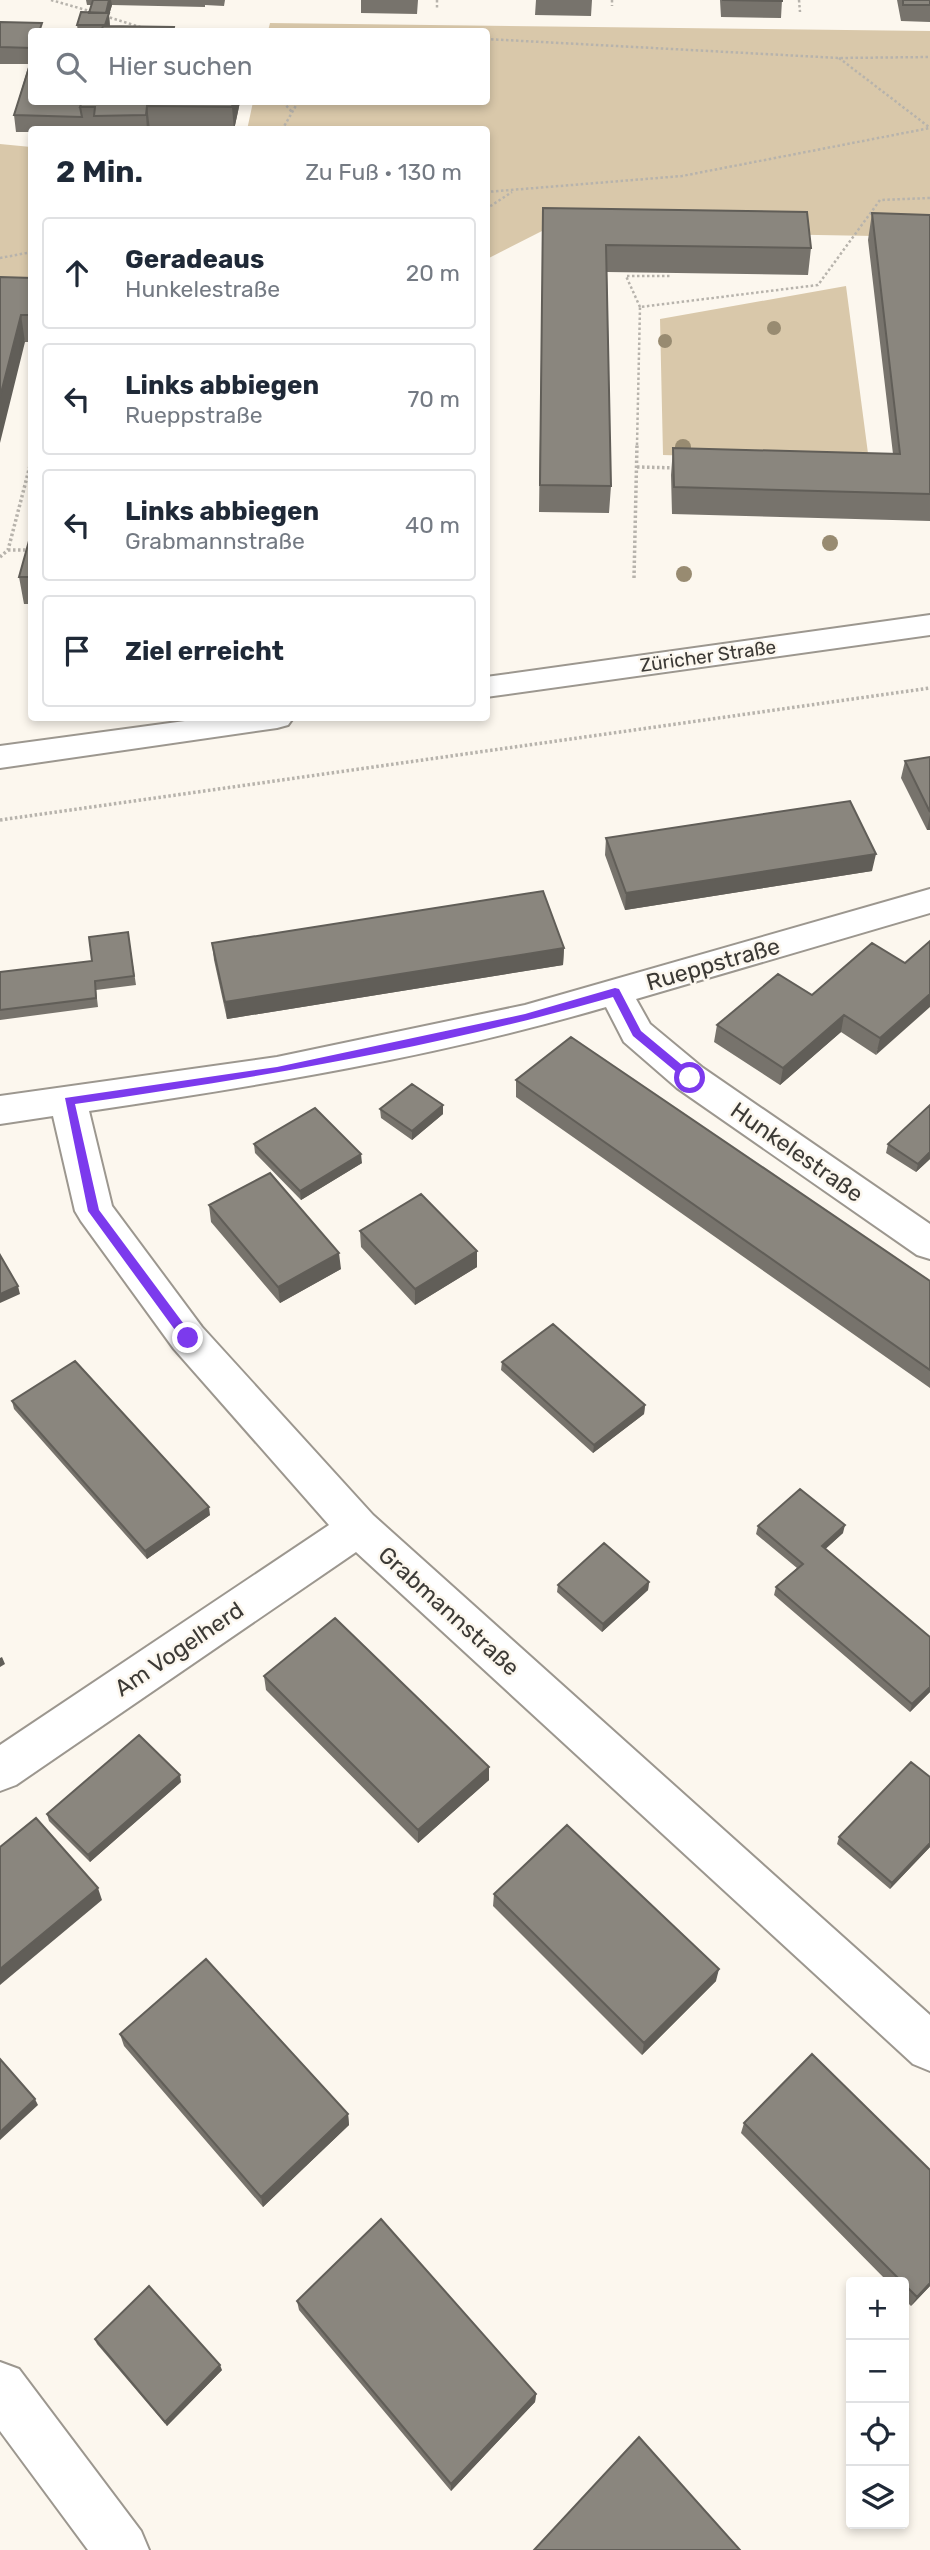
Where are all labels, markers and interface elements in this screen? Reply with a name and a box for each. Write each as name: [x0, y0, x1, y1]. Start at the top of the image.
search box: [28, 28, 490, 105]
icon: search: [52, 48, 90, 86]
text: Hier suchen: [108, 51, 253, 82]
text: 2 Min.: [56, 154, 143, 190]
text: Zu Fuß · 130 m: [305, 158, 462, 186]
text: Geradeaus: [125, 244, 264, 275]
icon: ahead: [58, 254, 96, 292]
text: 20 m: [406, 259, 460, 287]
text: Hunkelestraße: [125, 275, 280, 303]
text: Links abbiegen: [125, 370, 319, 401]
icon: left: [58, 380, 96, 418]
text: 70 m: [408, 385, 460, 413]
text: Rueppstraße: [125, 401, 263, 429]
text: Links abbiegen: [125, 496, 319, 527]
icon: left: [58, 506, 96, 544]
text: 40 m: [405, 511, 460, 539]
text: Grabmannstraße: [125, 527, 305, 555]
icon: arrive: [58, 632, 96, 670]
street label: Züricher Straße: [639, 635, 777, 677]
text: Ziel erreicht: [125, 636, 284, 667]
street label: Rueppstraße: [643, 932, 783, 996]
route start: [674, 1062, 705, 1093]
street label: Hunkelestraße: [725, 1096, 869, 1208]
route end: [172, 1322, 203, 1353]
street label: Grabmannstraße: [373, 1540, 525, 1682]
street label: Am Vogelherd: [109, 1596, 249, 1702]
map controls: [846, 2277, 909, 2529]
button: +: [846, 2277, 909, 2340]
button: −: [846, 2340, 909, 2403]
button: locate: [846, 2403, 909, 2466]
button: layers: [846, 2466, 909, 2529]

